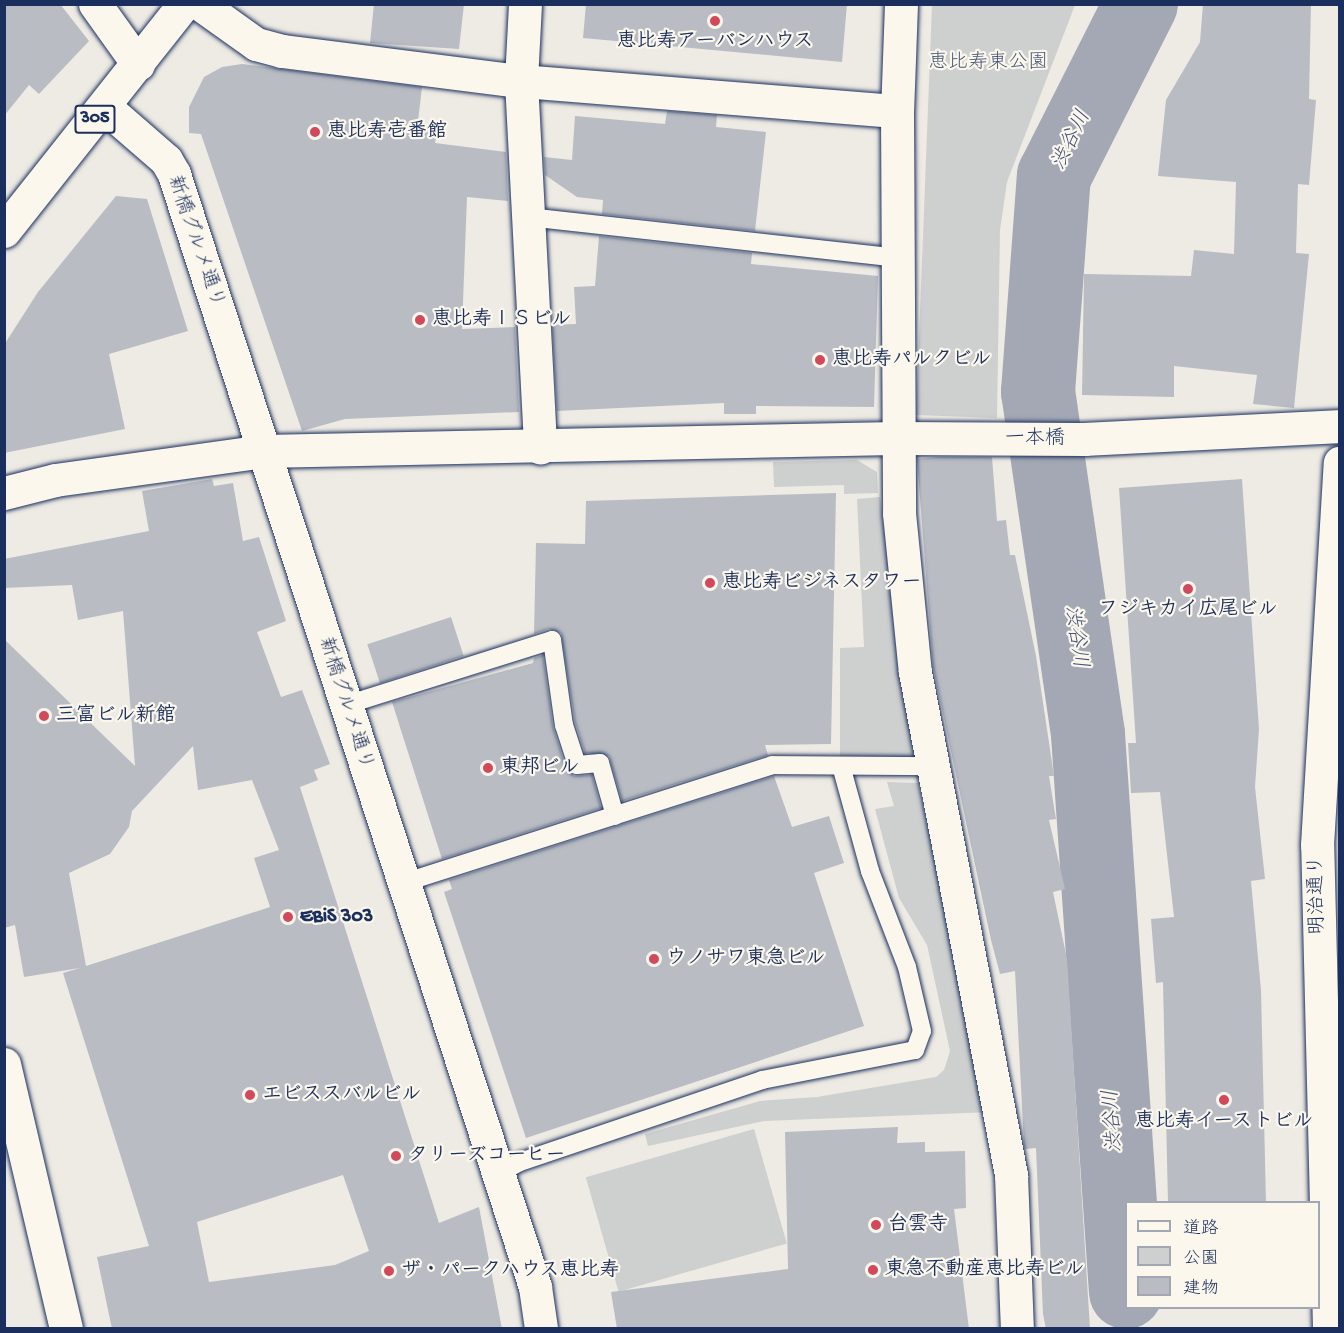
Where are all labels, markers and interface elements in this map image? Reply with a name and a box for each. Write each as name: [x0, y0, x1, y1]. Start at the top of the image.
marker: 恵比寿アーバンハウス: [708, 14, 722, 28]
place label: 恵比寿アーバンハウス: [615, 30, 815, 54]
park label: 恵比寿東公園: [928, 51, 1048, 75]
road number: 305: [74, 104, 116, 134]
water label: 渋谷川: [1048, 107, 1098, 175]
place label: 恵比寿壱番館: [327, 120, 447, 144]
marker: 恵比寿壱番館: [308, 125, 322, 139]
street label: 新橋グルメ通り: [161, 172, 229, 312]
place label: 恵比寿ＩＳビル: [432, 308, 572, 332]
marker: 恵比寿ＩＳビル: [413, 313, 427, 327]
place label: 恵比寿パルクビル: [832, 348, 992, 372]
marker: 恵比寿パルクビル: [813, 353, 827, 367]
street label: 一本橋: [1005, 427, 1065, 451]
place label: 恵比寿ビジネスタワー: [722, 571, 922, 595]
marker: 恵比寿ビジネスタワー: [703, 576, 717, 590]
marker: フジキカイ広尾ビル: [1181, 582, 1195, 596]
place label: フジキカイ広尾ビル: [1098, 598, 1278, 622]
water label: 渋谷川: [1057, 604, 1091, 670]
street label: 新橋グルメ通り: [312, 634, 378, 774]
place label: 三富ビル新館: [56, 704, 176, 728]
marker: 三富ビル新館: [37, 709, 51, 723]
place label: 東邦ビル: [500, 756, 580, 780]
marker: 東邦ビル: [481, 761, 495, 775]
street label: 明治通り: [1305, 855, 1331, 935]
place label: EBiS 303: [300, 905, 373, 929]
marker: EBiS 303: [281, 910, 295, 924]
place label: ウノサワ東急ビル: [666, 947, 826, 971]
marker: ウノサワ東急ビル: [647, 952, 661, 966]
place label: エビススバルビル: [262, 1083, 422, 1107]
marker: エビススバルビル: [243, 1088, 257, 1102]
water label: 渋谷川: [1100, 1089, 1130, 1153]
marker: 恵比寿イーストビル: [1217, 1093, 1231, 1107]
place label: 恵比寿イーストビル: [1135, 1110, 1313, 1134]
place label: タリーズコーヒー: [408, 1144, 568, 1168]
marker: タリーズコーヒー: [389, 1149, 403, 1163]
legend: [1125, 1201, 1320, 1309]
place label: 台雲寺: [888, 1213, 948, 1237]
marker: 台雲寺: [869, 1218, 883, 1232]
text: 道路: [1183, 1219, 1219, 1240]
text: 公園: [1183, 1249, 1219, 1270]
place label: 東急不動産恵比寿ビル: [885, 1258, 1085, 1282]
place label: ザ・パークハウス恵比寿: [401, 1259, 621, 1283]
marker: 東急不動産恵比寿ビル: [866, 1263, 880, 1277]
marker: ザ・パークハウス恵比寿: [382, 1264, 396, 1278]
text: 建物: [1183, 1279, 1219, 1300]

